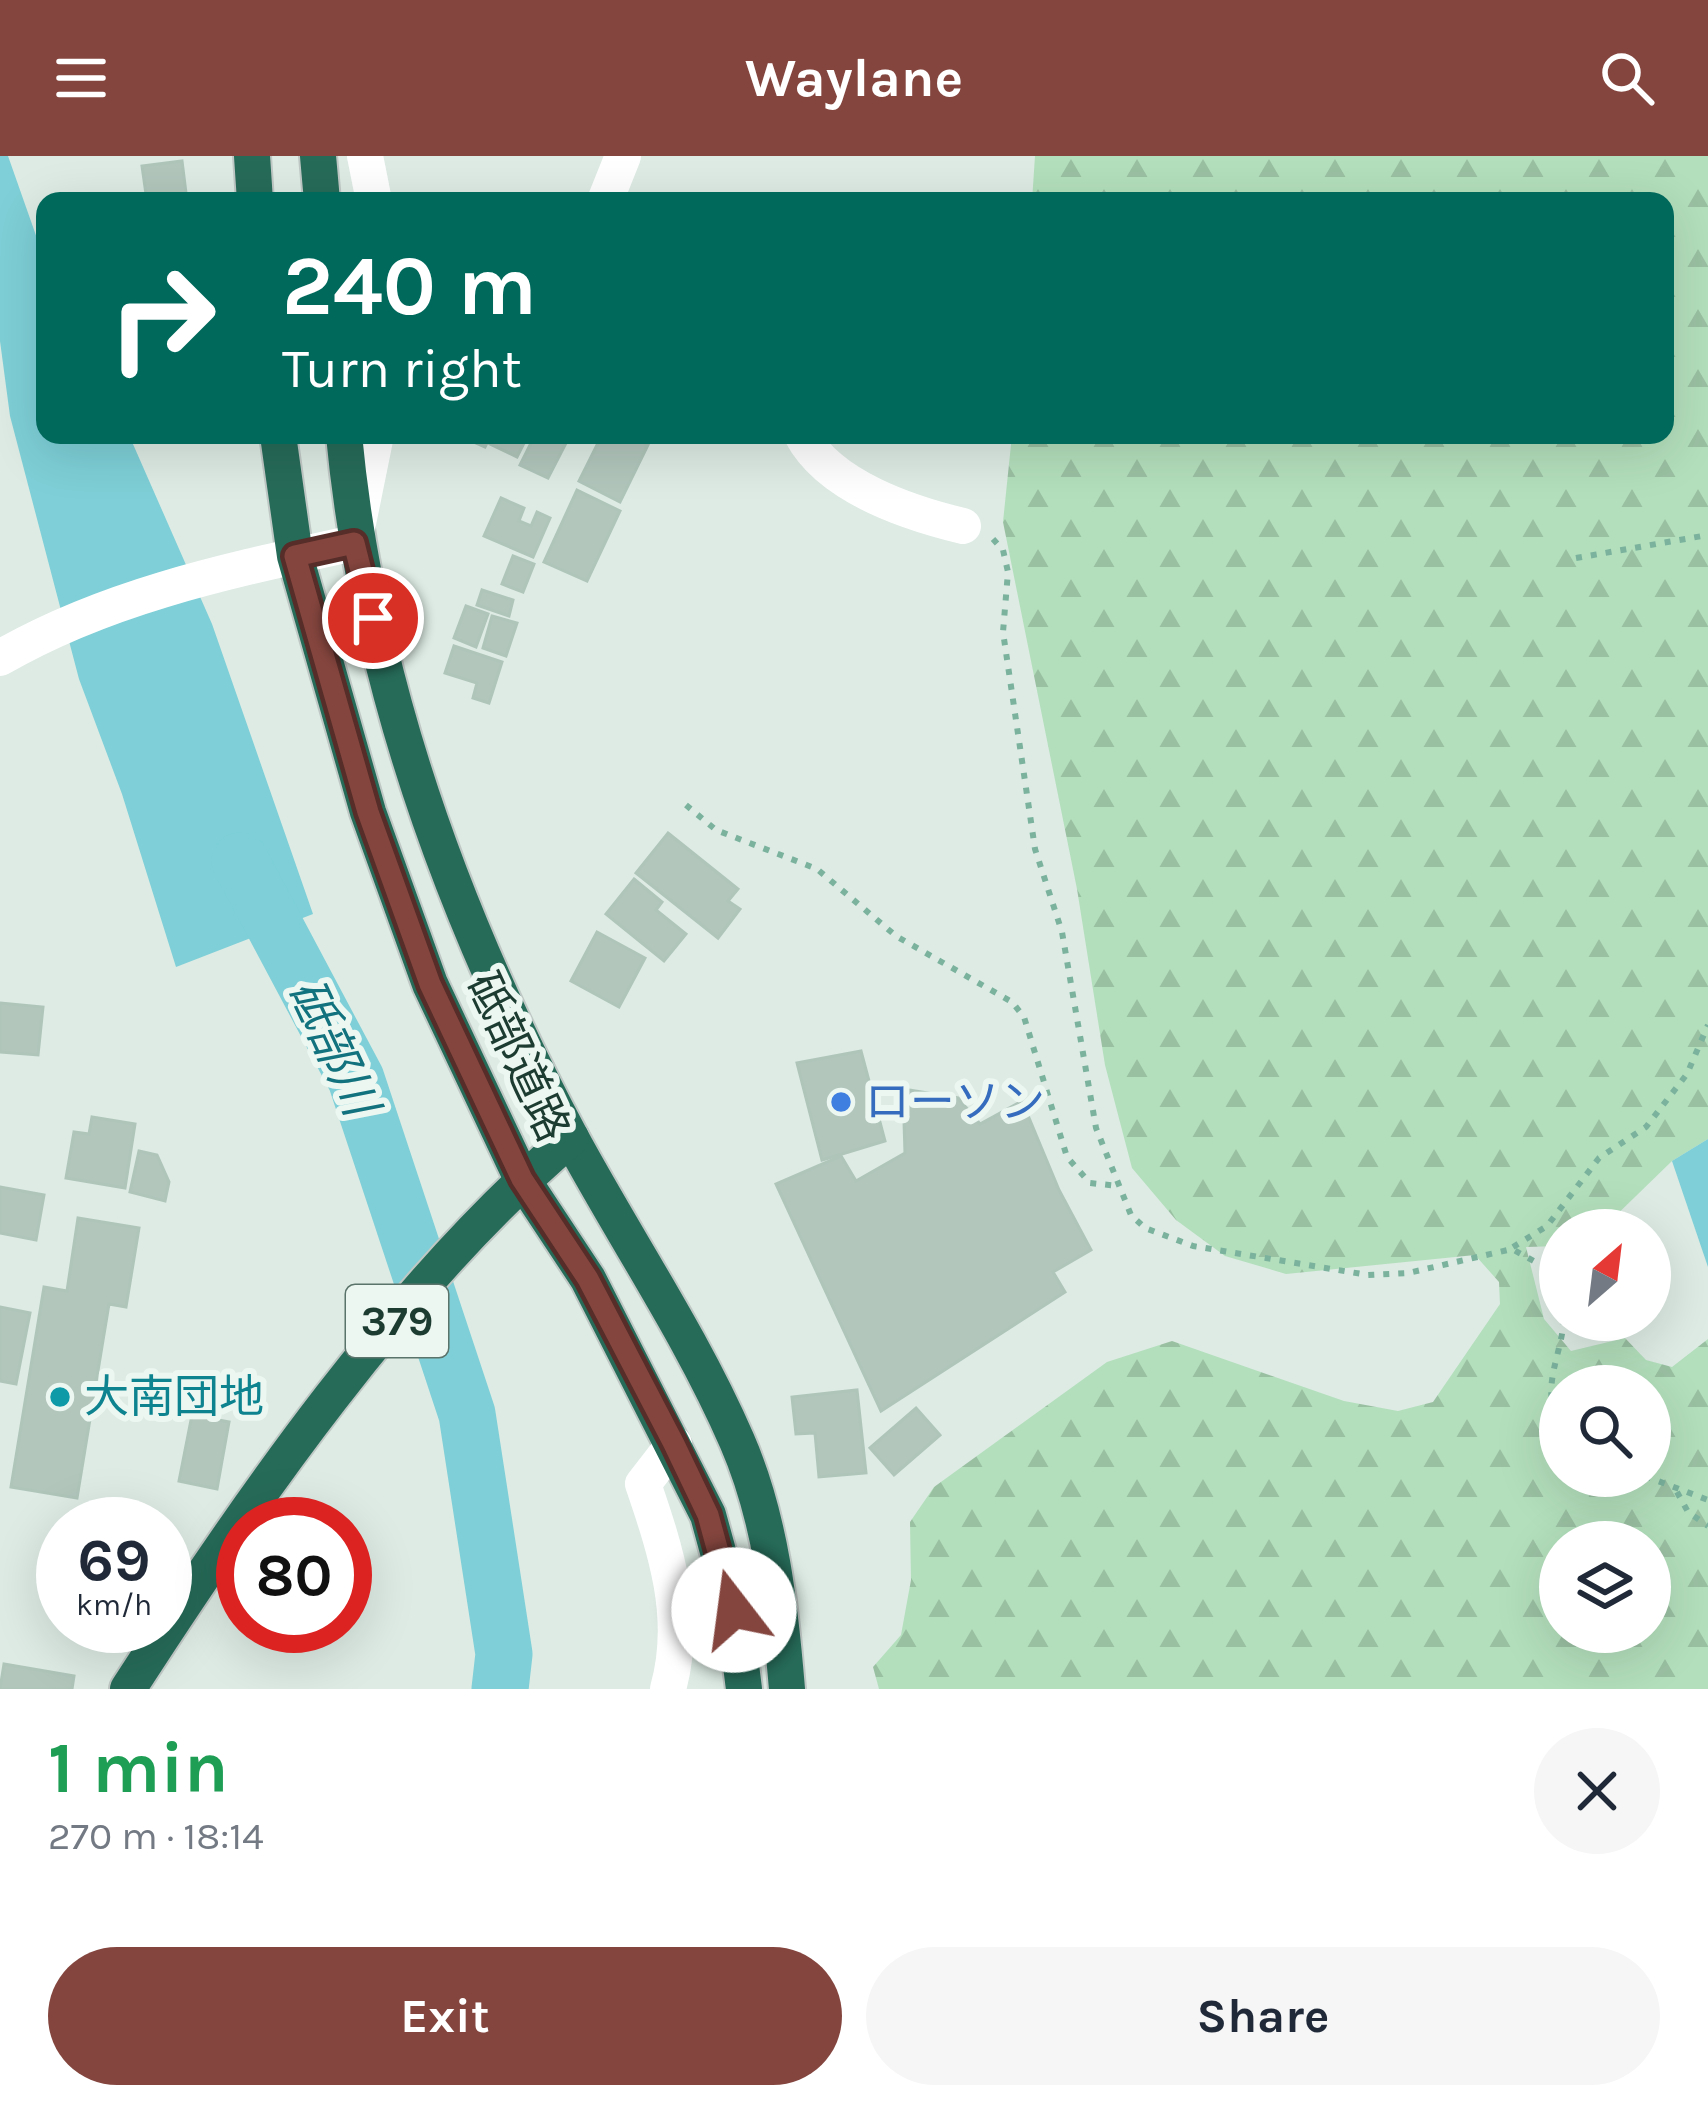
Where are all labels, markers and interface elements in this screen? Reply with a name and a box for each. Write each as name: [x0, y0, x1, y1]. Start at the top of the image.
icon: menu: [48, 45, 114, 111]
icon: search: [1594, 45, 1660, 111]
text: Waylane: [745, 46, 963, 110]
text: 240 m: [282, 237, 537, 335]
icon: right: [84, 240, 240, 396]
text: Turn right: [282, 337, 522, 401]
pin: [322, 567, 424, 669]
icon: arrive: [340, 585, 406, 651]
street label: 砥部道路: [456, 964, 580, 1150]
water label: 砥部川: [277, 970, 391, 1129]
place label: ローソン: [865, 1076, 1045, 1128]
marker: ローソン: [828, 1089, 854, 1115]
north arrow: [1539, 1209, 1671, 1341]
map controls: [1539, 1209, 1671, 1653]
road number: 379: [346, 1285, 448, 1357]
button: search: [1539, 1365, 1671, 1497]
place label: 大南団地: [84, 1371, 264, 1423]
marker: 大南団地: [47, 1384, 73, 1410]
speed limit sign: 80: [216, 1497, 372, 1653]
button: layers: [1539, 1521, 1671, 1653]
text: 69: [77, 1525, 151, 1595]
position arrow: [671, 1547, 797, 1673]
text: km/h: [76, 1587, 152, 1623]
text: 1 min: [48, 1726, 229, 1810]
button: close: [1534, 1728, 1660, 1854]
text: 270 m · 18:14: [48, 1813, 264, 1859]
button: Exit: [48, 1947, 842, 2085]
button: Share: [866, 1947, 1660, 2085]

